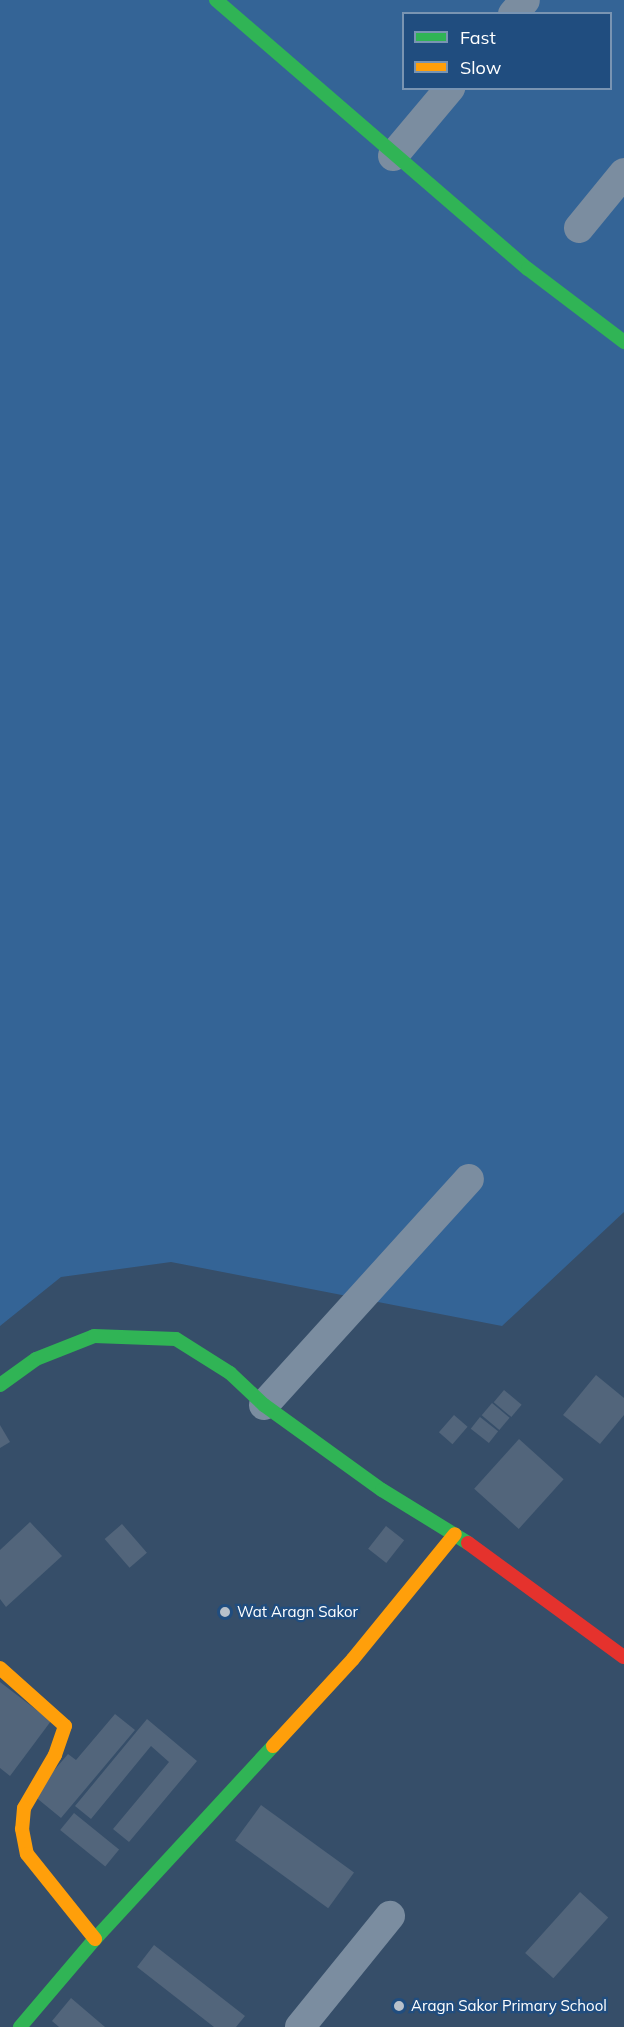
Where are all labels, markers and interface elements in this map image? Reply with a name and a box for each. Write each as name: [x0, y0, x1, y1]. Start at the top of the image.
legend: [402, 12, 612, 90]
text: Fast: [460, 26, 496, 49]
text: Slow: [460, 56, 501, 79]
place label: Wat Aragn Sakor: [237, 1603, 358, 1621]
marker: Wat Aragn Sakor: [218, 1605, 232, 1619]
place label: Aragn Sakor Primary School: [411, 1997, 607, 2015]
marker: Aragn Sakor Primary School: [392, 1999, 406, 2013]

